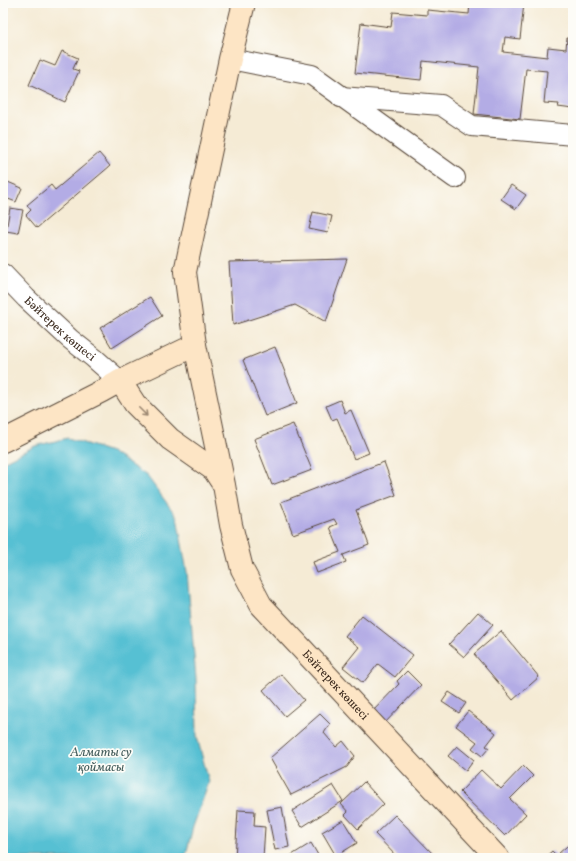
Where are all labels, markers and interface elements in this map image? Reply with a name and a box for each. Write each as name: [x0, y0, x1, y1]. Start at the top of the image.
street label: Бәйтерек көшесі: [20, 293, 99, 366]
one-way arrow: [138, 407, 148, 417]
street label: Бәйтерек көшесі: [298, 647, 372, 724]
water label: Алматы су қоймасы: [69, 744, 132, 777]

